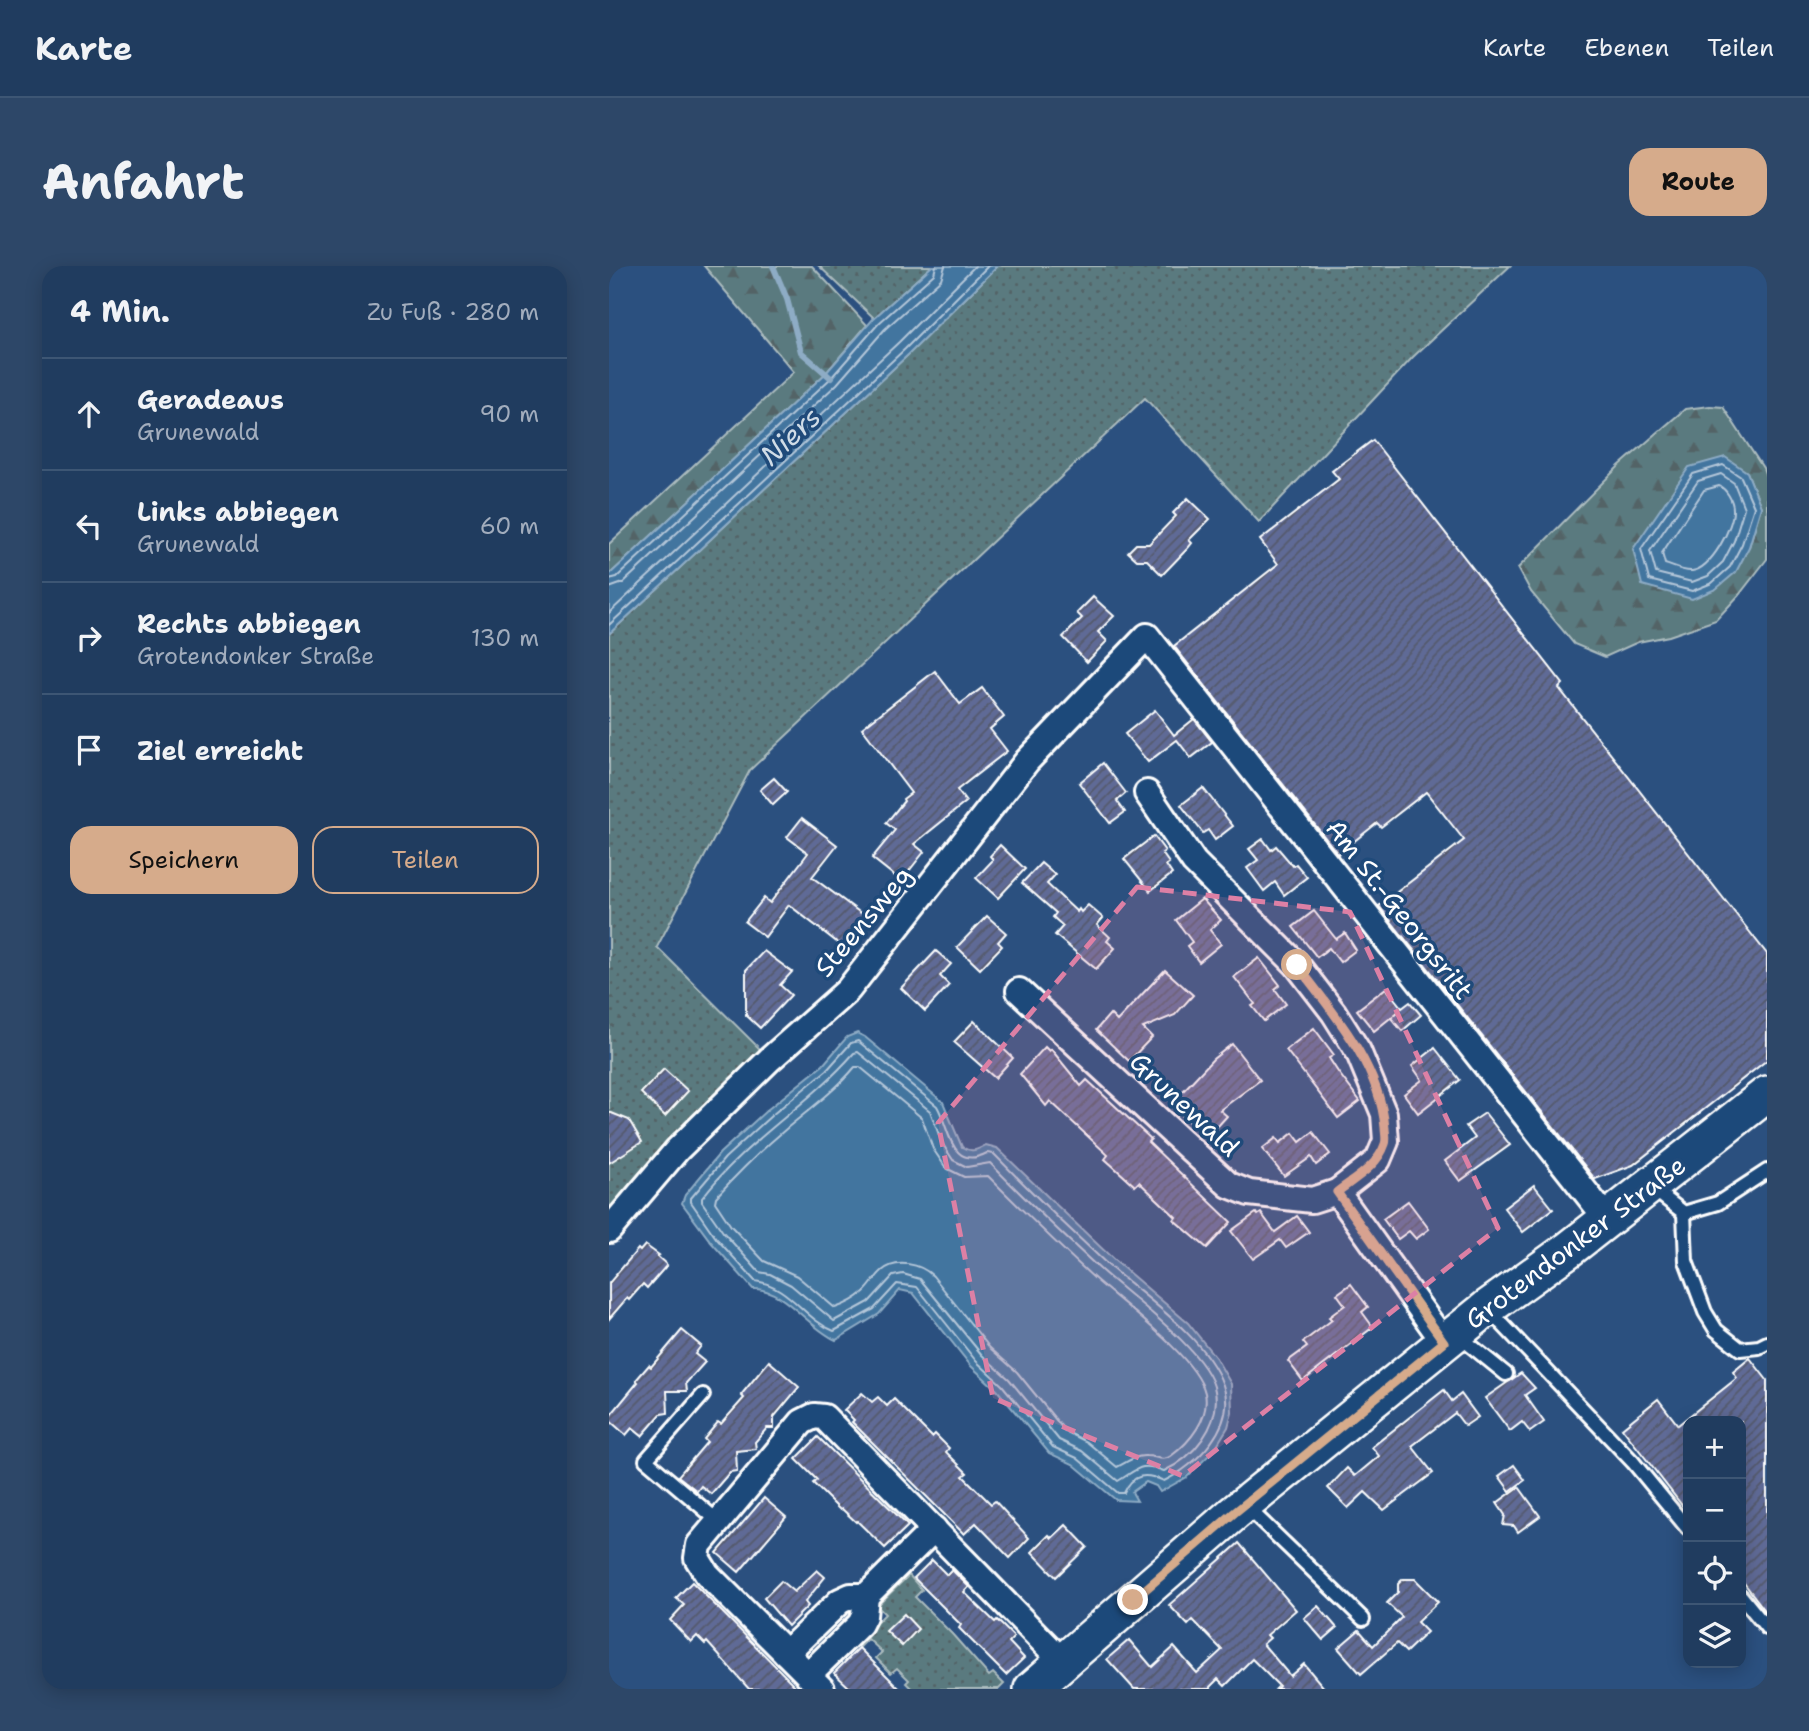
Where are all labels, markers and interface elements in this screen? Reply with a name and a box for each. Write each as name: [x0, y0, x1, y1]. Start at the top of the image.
text: Karte: [35, 26, 132, 71]
text: Karte: [1483, 32, 1546, 64]
text: Ebenen: [1584, 32, 1669, 64]
text: Teilen: [1707, 32, 1774, 64]
button: Route: [1629, 148, 1767, 216]
text: Anfahrt: [42, 149, 244, 215]
text: 4 Min.: [70, 291, 170, 332]
text: Zu Fuß · 280 m: [367, 297, 539, 327]
text: Geradeaus: [137, 382, 284, 417]
icon: ahead: [70, 395, 108, 433]
water label: Niers: [751, 398, 829, 474]
text: 90 m: [479, 399, 539, 429]
text: Grunewald: [137, 417, 259, 447]
text: Links abbiegen: [137, 494, 339, 529]
icon: left: [70, 507, 108, 545]
text: 60 m: [480, 511, 539, 541]
text: Grunewald: [137, 529, 259, 559]
text: Rechts abbiegen: [137, 606, 361, 641]
icon: right: [70, 619, 108, 657]
text: 130 m: [471, 623, 539, 653]
text: Grotendonker Straße: [137, 641, 374, 671]
icon: arrive: [70, 731, 108, 769]
text: Ziel erreicht: [137, 733, 303, 768]
street label: Am St.-Georgsritt: [1319, 812, 1481, 1006]
button: Speichern: [70, 826, 298, 894]
button: Teilen: [312, 826, 539, 894]
street label: Steensweg: [806, 858, 920, 984]
route start: [1281, 949, 1312, 980]
street label: Grunewald: [1122, 1044, 1248, 1164]
street label: Grotendonker Straße: [1457, 1147, 1693, 1337]
map controls: [1683, 1416, 1746, 1668]
button: +: [1683, 1416, 1746, 1479]
button: −: [1683, 1479, 1746, 1542]
button: locate: [1683, 1542, 1746, 1605]
route end: [1117, 1584, 1148, 1615]
button: layers: [1683, 1605, 1746, 1668]

